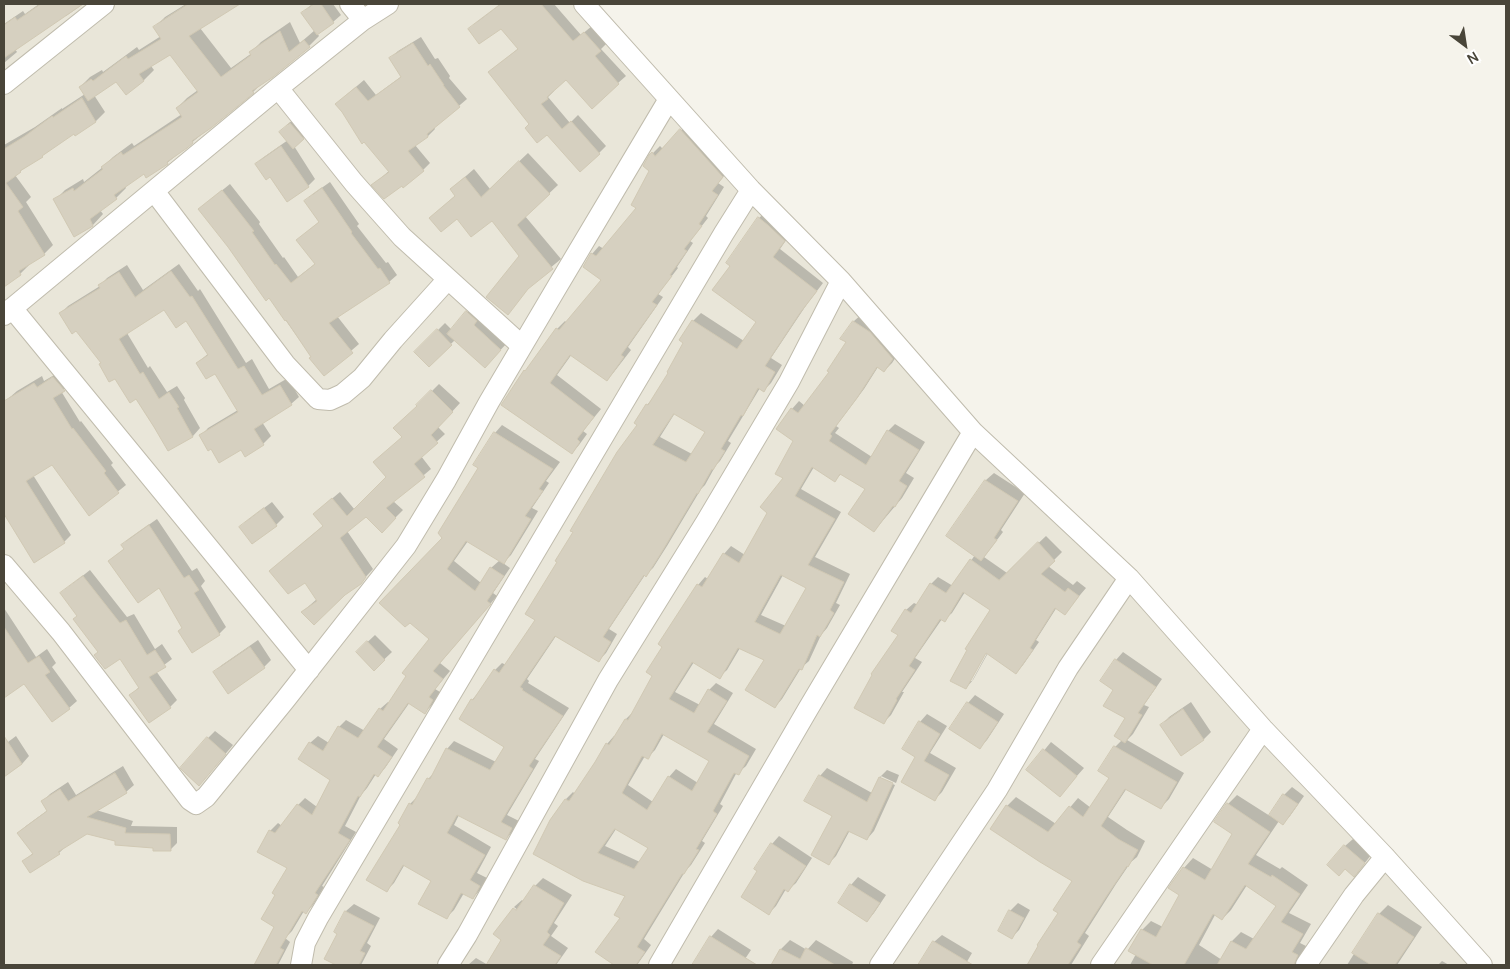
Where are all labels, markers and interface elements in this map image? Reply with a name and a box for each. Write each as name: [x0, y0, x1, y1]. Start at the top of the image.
north arrow: [1440, 20, 1490, 70]
text: N: [1464, 48, 1482, 69]

